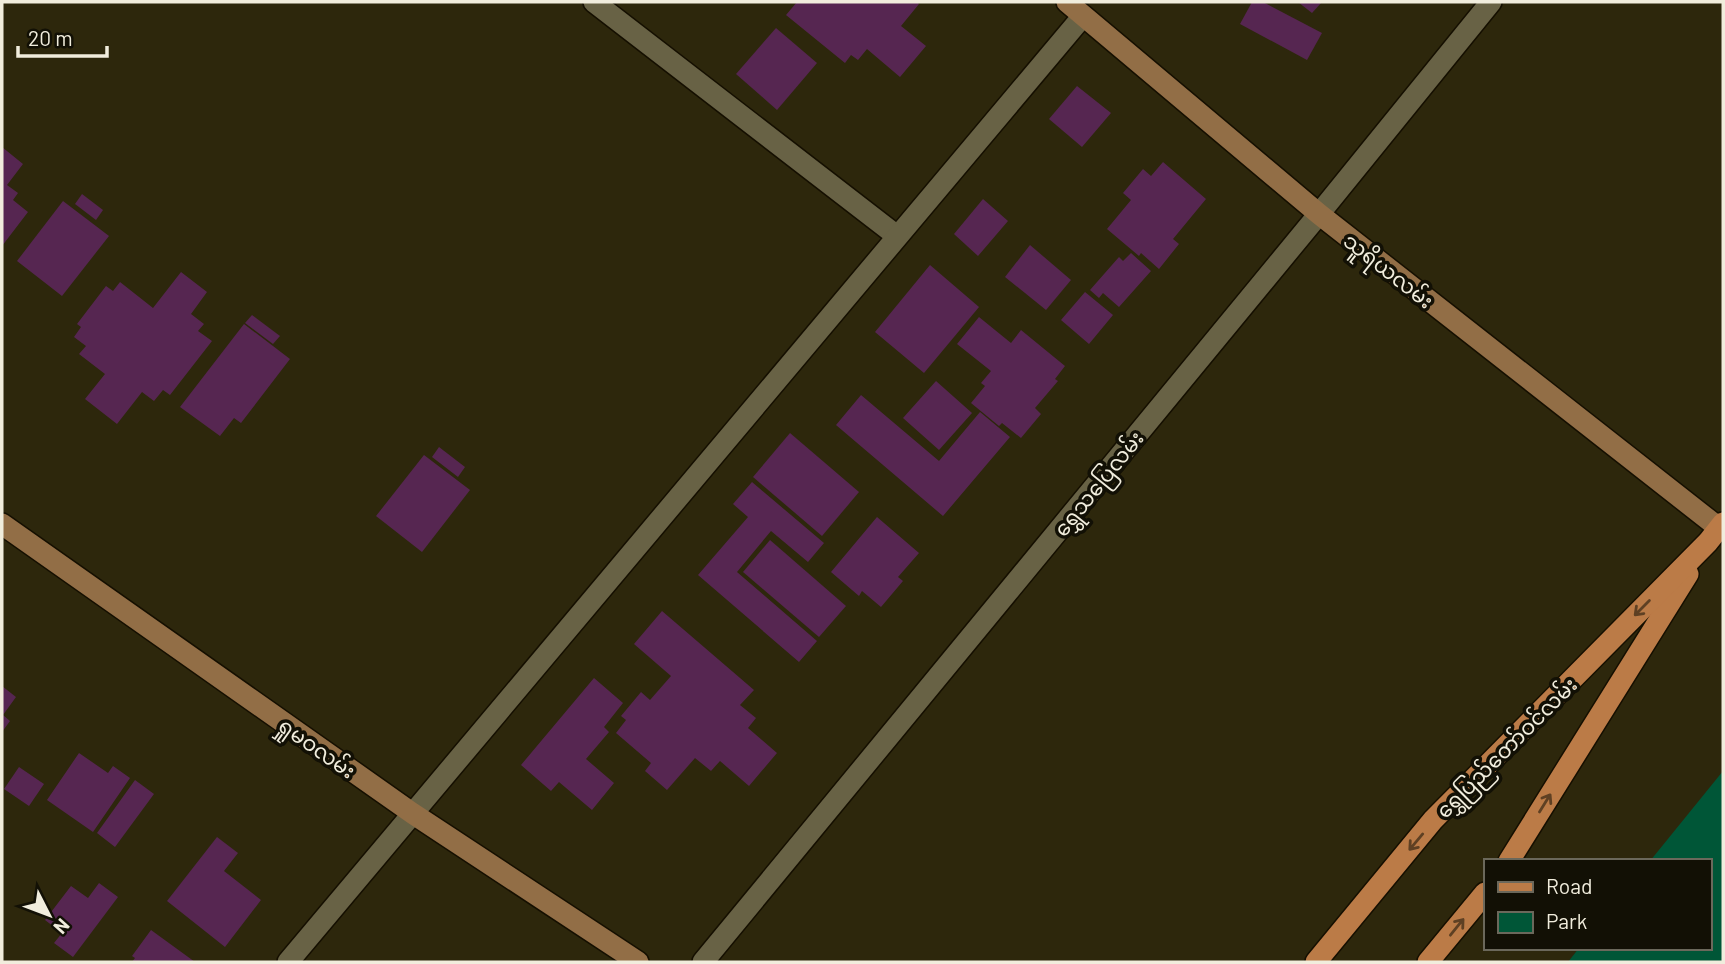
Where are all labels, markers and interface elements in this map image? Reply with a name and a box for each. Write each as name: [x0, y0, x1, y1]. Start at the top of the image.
scale bar: [18, 14, 107, 58]
text: 20 m: [28, 25, 73, 50]
street label: သူရိယလမ်း: [1335, 226, 1440, 317]
street label: ရွှေသပြေလမ်း: [1046, 424, 1153, 544]
one-way arrow: [1634, 600, 1651, 617]
street label: ရွှေပြည်တော်ဝင်လမ်း: [1429, 670, 1586, 827]
street label: ရှုမဝလမ်း: [270, 710, 362, 788]
one-way arrow: [1539, 793, 1553, 813]
one-way arrow: [1408, 832, 1423, 850]
legend: [1484, 859, 1711, 950]
text: Road: [1546, 873, 1592, 898]
north arrow: [14, 880, 84, 950]
text: Park: [1546, 908, 1587, 933]
text: N: [49, 914, 75, 939]
one-way arrow: [1449, 919, 1464, 937]

